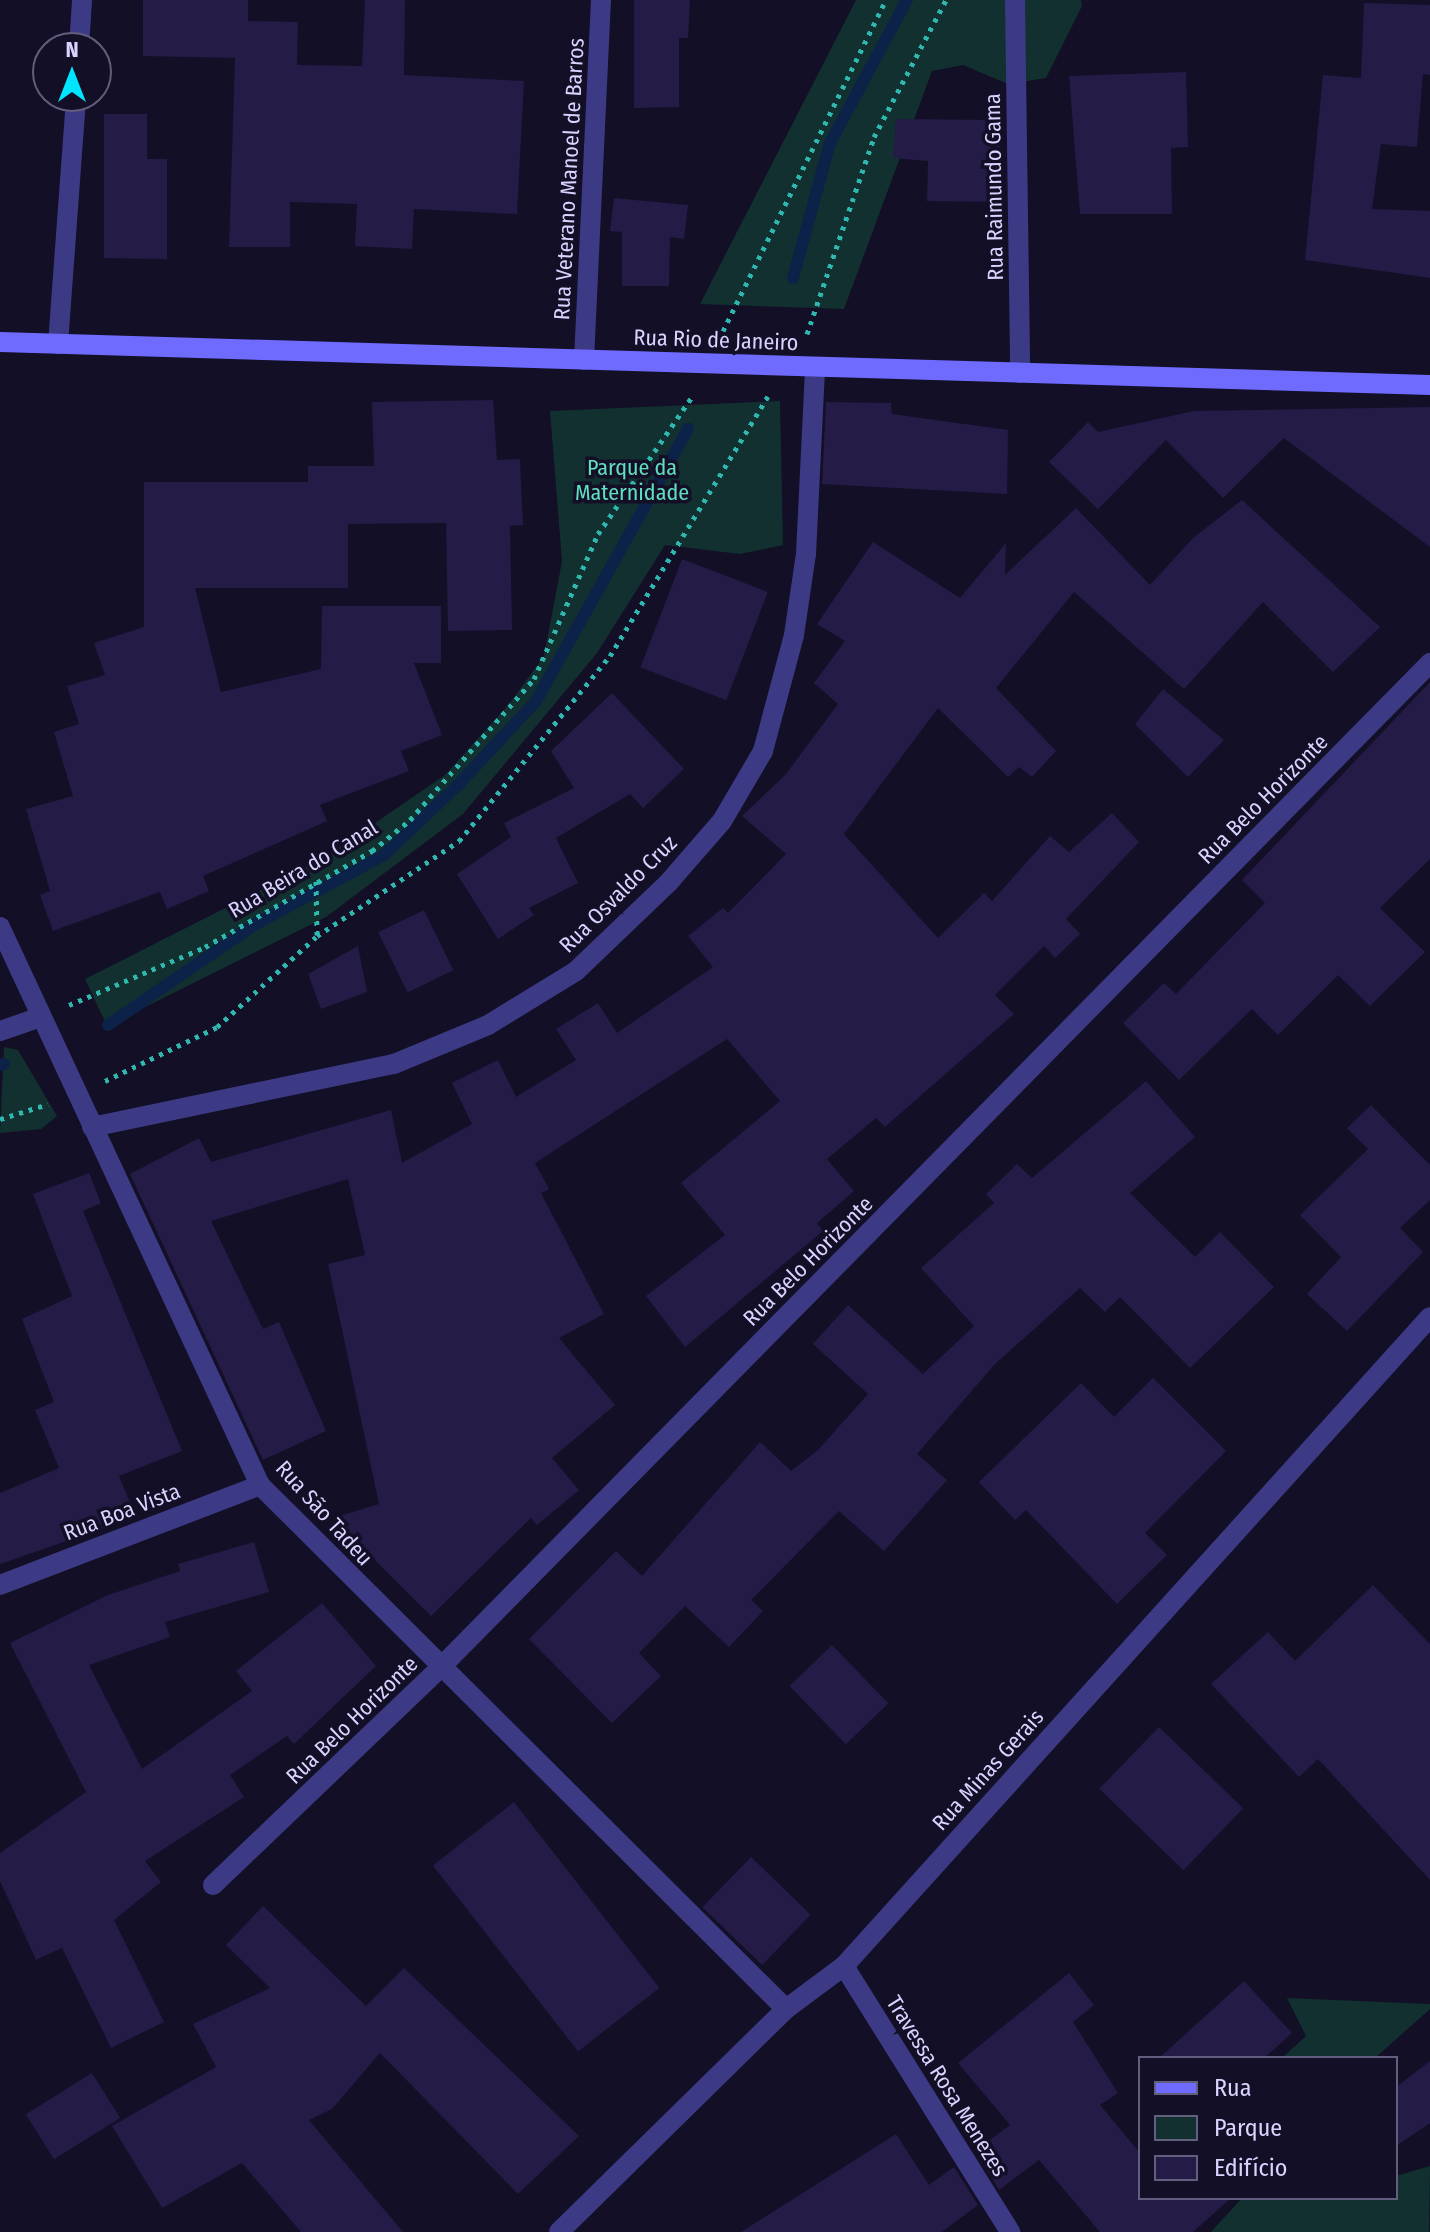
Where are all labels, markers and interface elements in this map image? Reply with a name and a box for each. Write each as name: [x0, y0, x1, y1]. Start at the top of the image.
north arrow: [32, 32, 112, 112]
text: N: [65, 36, 79, 63]
street label: Rua Veterano Manoel de Barros: [548, 37, 590, 321]
street label: Rua Raimundo Gama: [979, 93, 1009, 281]
street label: Rua Rio de Janeiro: [633, 324, 799, 356]
park label: Parque da Maternidade: [575, 454, 689, 506]
street label: Rua Belo Horizonte: [1193, 729, 1333, 869]
street label: Rua Beira do Canal: [224, 814, 382, 924]
street label: Rua Osvaldo Cruz: [554, 830, 682, 958]
street label: Rua Belo Horizonte: [738, 1191, 878, 1331]
street label: Rua São Tadeu: [270, 1455, 378, 1571]
street label: Rua Boa Vista: [60, 1478, 184, 1546]
street label: Rua Belo Horizonte: [281, 1651, 423, 1789]
street label: Rua Minas Gerais: [927, 1704, 1049, 1836]
street label: Travessa Rosa Menezes: [881, 1991, 1013, 2181]
legend: [1138, 2056, 1398, 2200]
text: Rua: [1214, 2074, 1251, 2102]
text: Parque: [1214, 2114, 1282, 2142]
text: Edifício: [1214, 2154, 1287, 2182]

